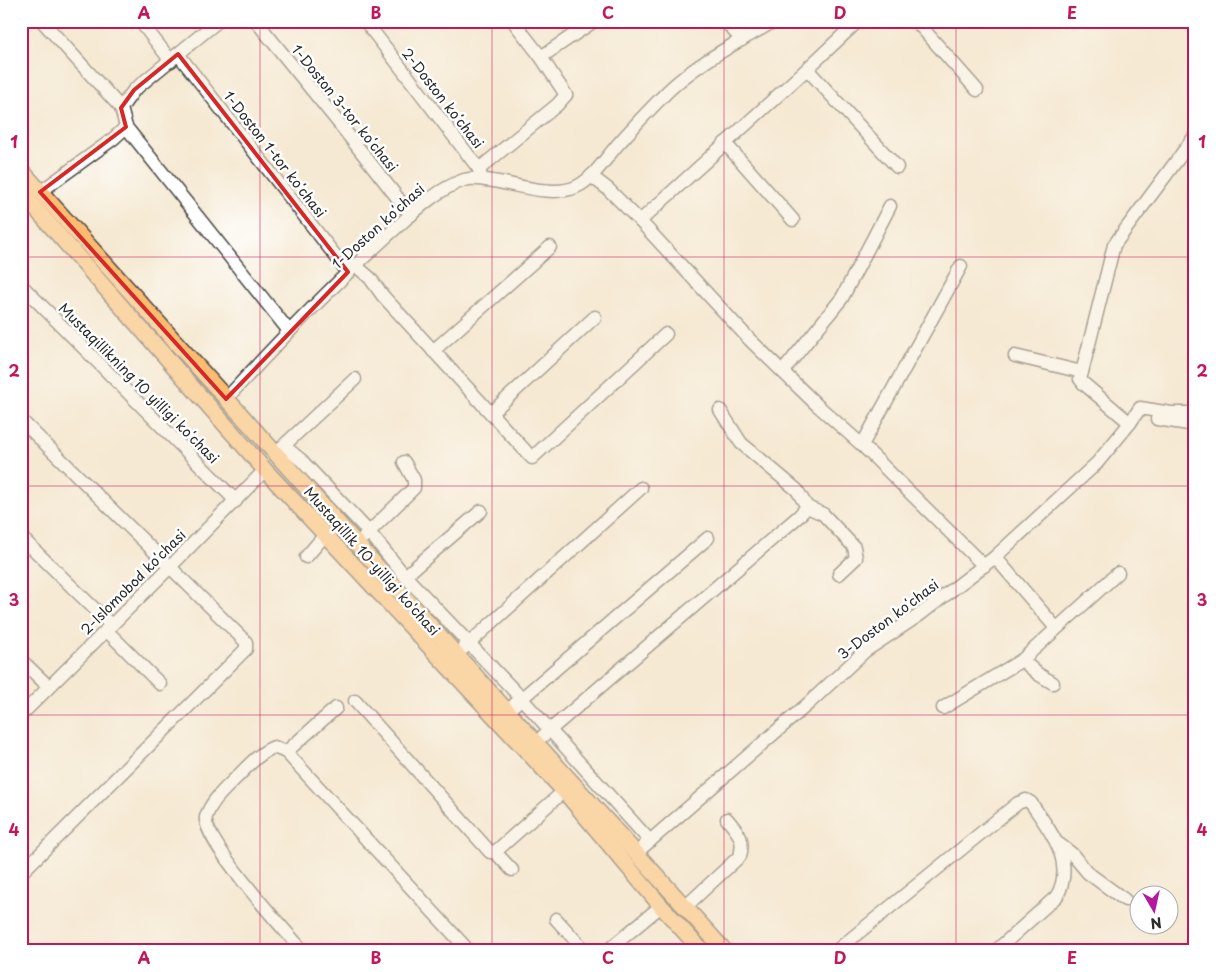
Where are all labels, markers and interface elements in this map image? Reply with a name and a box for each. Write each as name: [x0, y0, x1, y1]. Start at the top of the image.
text: A: [138, 0, 151, 24]
text: B: [371, 0, 382, 24]
text: C: [602, 0, 614, 24]
text: D: [834, 0, 846, 24]
text: E: [1067, 0, 1077, 24]
street label: 1-Doston 3-tor koʻchasi: [287, 40, 403, 176]
street label: 2-Doston koʻchasi: [397, 43, 489, 153]
street label: 1-Doston 1-tor koʻchasi: [219, 86, 331, 222]
text: 1: [10, 129, 18, 153]
text: 1: [1198, 129, 1206, 153]
street label: 1-Doston koʻchasi: [327, 178, 429, 274]
street label: Mustaqillikning 10 yilligi koʻchasi: [54, 298, 224, 468]
text: 2: [8, 358, 20, 382]
text: 2: [1196, 358, 1208, 382]
street label: Mustaqillik 10-yilligi ko'chasi: [299, 482, 445, 640]
street label: 2-Islomobod koʻchasi: [76, 525, 190, 639]
street label: 3-Doston koʻchasi: [833, 574, 943, 664]
text: 3: [9, 587, 19, 611]
text: 3: [1197, 587, 1207, 611]
text: 4: [9, 817, 20, 841]
text: 4: [1197, 817, 1208, 841]
north arrow: [1128, 884, 1178, 934]
text: N: [1149, 912, 1163, 935]
text: A: [138, 945, 151, 969]
text: B: [371, 945, 382, 969]
text: C: [602, 945, 614, 969]
text: D: [834, 945, 846, 969]
text: E: [1067, 945, 1077, 969]

